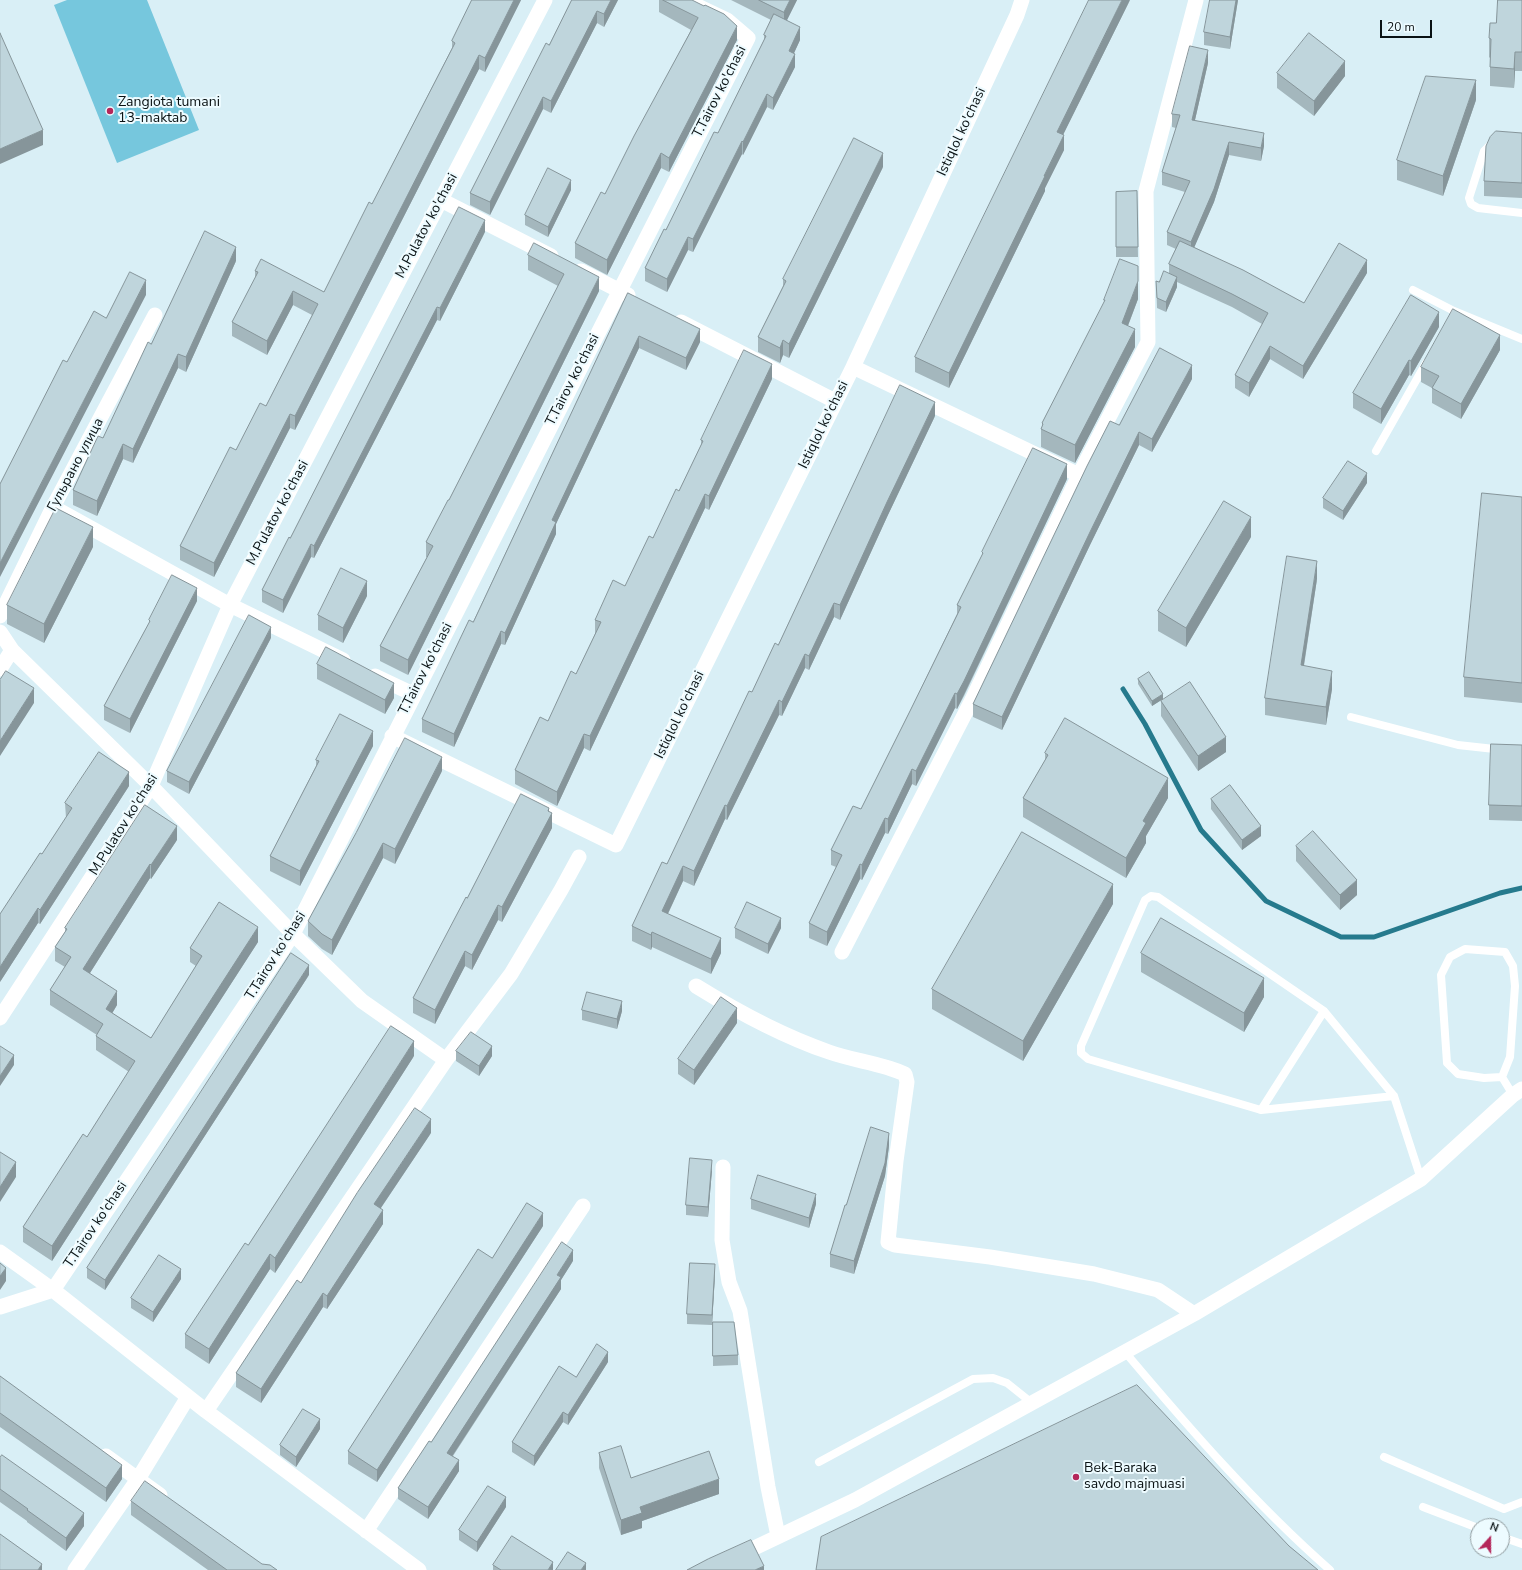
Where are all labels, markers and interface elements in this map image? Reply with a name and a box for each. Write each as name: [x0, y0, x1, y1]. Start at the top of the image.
scale bar: [1382, 12, 1434, 38]
text: 20 m: [1387, 19, 1415, 35]
street label: T.Tairov ko'chasi: [690, 43, 750, 141]
street label: Istiqlol ko'chasi: [934, 85, 990, 179]
place label: Zangiota tumani 13-maktab: [118, 95, 220, 128]
marker: Zangiota tumani 13-maktab: [105, 106, 115, 116]
street label: M.Pulatov ko'chasi: [392, 171, 462, 281]
street label: T.Tairov ko'chasi: [543, 331, 603, 429]
street label: Istiqlol ko'chasi: [795, 378, 853, 472]
street label: Гульрано улица: [44, 415, 108, 515]
street label: M.Pulatov ko'chasi: [243, 458, 313, 568]
street label: T.Tairov ko'chasi: [396, 620, 456, 718]
street label: Istiqlol ko'chasi: [651, 668, 709, 762]
street label: M.Pulatov ko'chasi: [86, 771, 162, 879]
street label: T.Tairov ko'chasi: [242, 909, 310, 1003]
street label: T.Tairov ko'chasi: [61, 1178, 131, 1272]
place label: Bek-Baraka savdo majmuasi: [1084, 1461, 1185, 1494]
marker: Bek-Baraka savdo majmuasi: [1071, 1472, 1081, 1482]
north arrow: [1470, 1518, 1510, 1558]
text: N: [1488, 1519, 1501, 1536]

